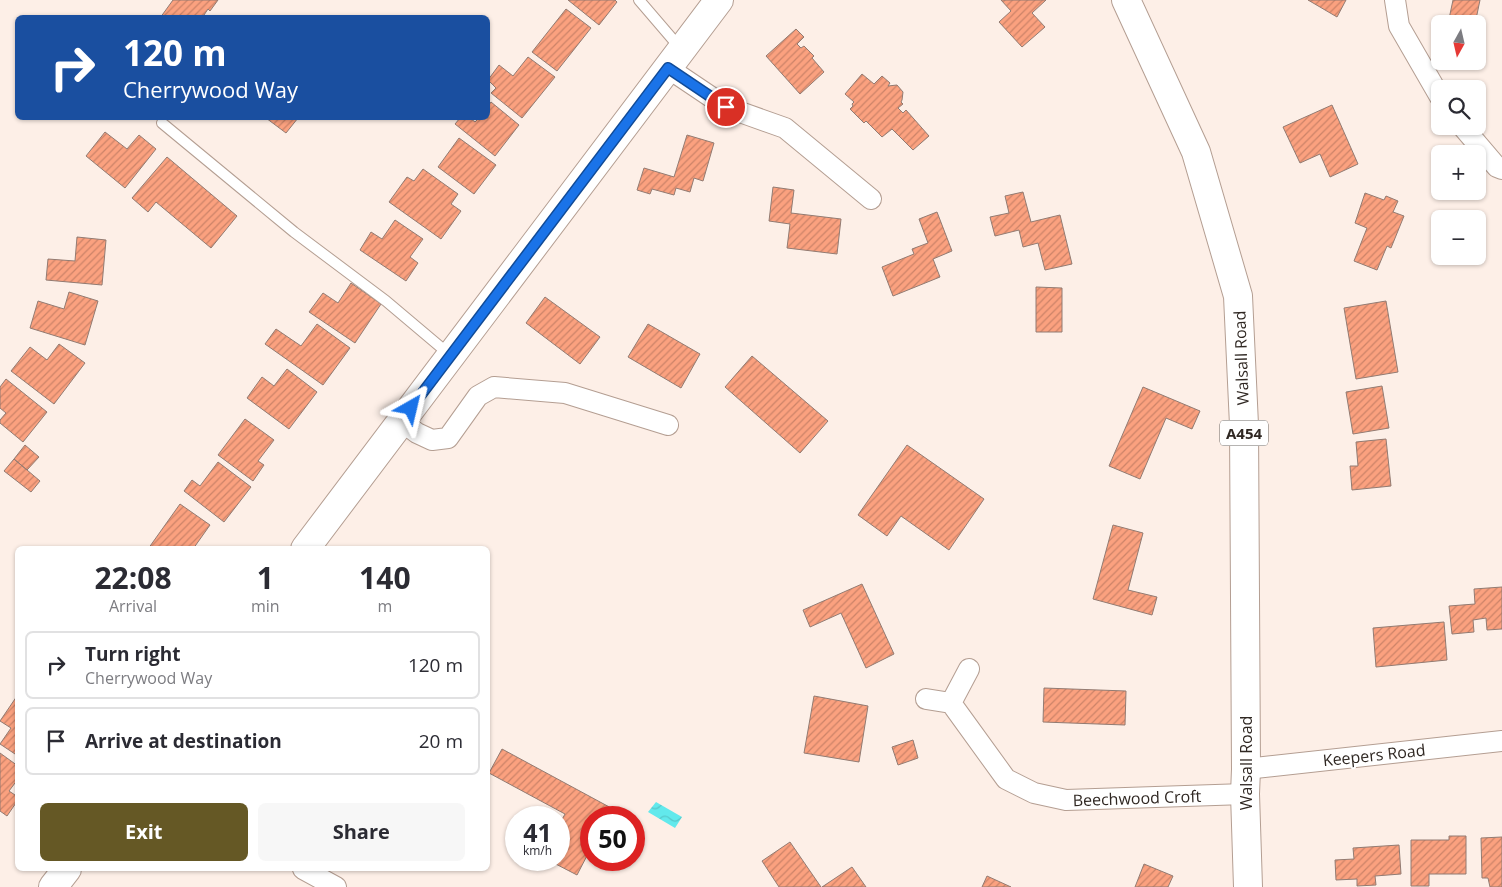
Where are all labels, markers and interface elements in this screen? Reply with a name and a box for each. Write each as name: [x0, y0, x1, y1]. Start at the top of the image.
north arrow: [1431, 15, 1486, 70]
map controls: [1431, 15, 1486, 265]
text: 120 m: [123, 29, 227, 76]
icon: right: [40, 35, 105, 100]
text: Cherrywood Way: [123, 74, 298, 104]
button: search: [1431, 80, 1486, 135]
pin: [705, 86, 747, 128]
icon: arrive: [712, 93, 740, 121]
button: +: [1431, 145, 1486, 200]
button: −: [1431, 210, 1486, 265]
street label: Walsall Road: [1228, 310, 1254, 406]
position arrow: [384, 381, 436, 433]
road number: A454: [1220, 420, 1268, 446]
text: 22:08: [94, 557, 172, 598]
text: 1: [257, 557, 274, 598]
text: 140: [359, 557, 411, 598]
text: Arrival: [109, 595, 157, 617]
text: min: [251, 595, 280, 617]
text: m: [377, 595, 392, 617]
text: Turn right: [85, 641, 180, 667]
icon: right: [42, 651, 70, 679]
text: 120 m: [408, 652, 463, 678]
text: Cherrywood Way: [85, 667, 212, 689]
street label: Walsall Road: [1235, 716, 1257, 810]
icon: arrive: [42, 727, 70, 755]
text: Arrive at destination: [85, 728, 282, 754]
text: 20 m: [419, 728, 463, 754]
street label: Keepers Road: [1322, 739, 1426, 771]
street label: Beechwood Croft: [1072, 785, 1202, 811]
button: Exit: [40, 803, 248, 861]
button: Share: [258, 803, 465, 861]
speed limit sign: 50: [580, 806, 645, 871]
text: 41: [523, 815, 552, 849]
text: km/h: [523, 842, 552, 859]

